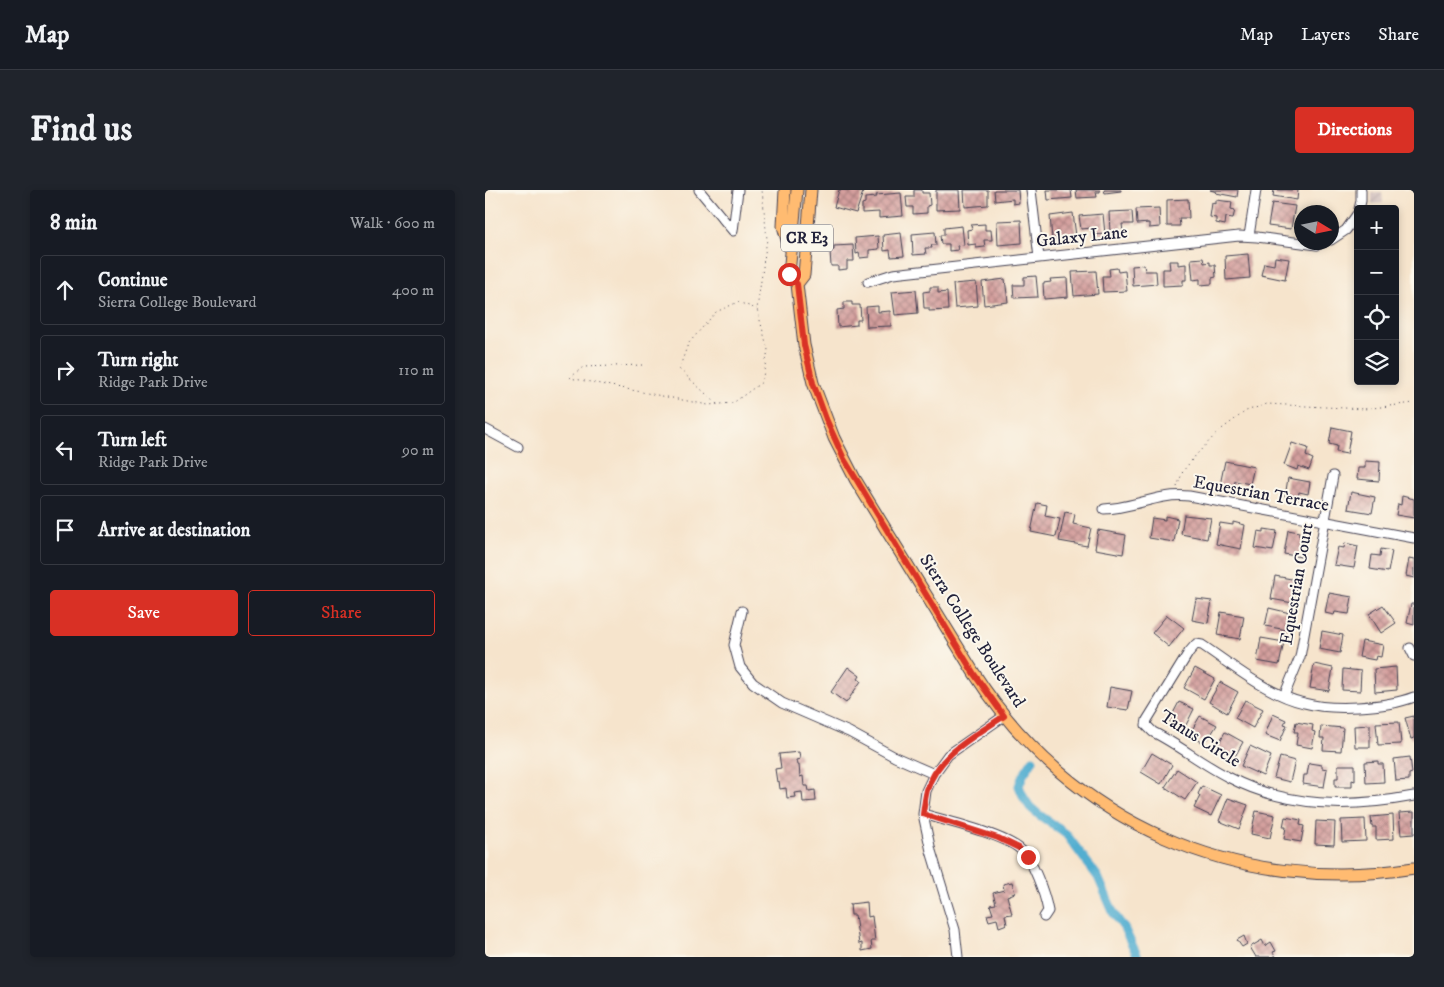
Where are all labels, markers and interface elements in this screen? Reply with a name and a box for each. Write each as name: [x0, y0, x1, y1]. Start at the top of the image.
text: Map: [25, 20, 69, 50]
text: Map: [1240, 24, 1273, 46]
text: Layers: [1301, 24, 1350, 46]
text: Share: [1378, 24, 1419, 46]
button: Directions: [1295, 107, 1414, 153]
text: Find us: [30, 108, 132, 152]
north arrow: [1294, 205, 1339, 250]
map controls: [1354, 205, 1399, 385]
button: +: [1354, 205, 1399, 250]
text: 8 min: [50, 210, 97, 236]
text: Walk · 600 m: [350, 213, 435, 233]
street label: Galaxy Lane: [1035, 221, 1129, 253]
road number: CR E3: [781, 224, 833, 252]
button: −: [1354, 250, 1399, 295]
route start: [778, 263, 801, 286]
text: Continue: [98, 269, 168, 292]
icon: ahead: [51, 276, 79, 304]
text: 400 m: [392, 280, 434, 300]
text: Sierra College Boulevard: [98, 292, 256, 312]
button: locate: [1354, 295, 1399, 340]
button: layers: [1354, 340, 1399, 385]
text: Turn right: [98, 349, 178, 372]
icon: right: [51, 356, 79, 384]
text: 110 m: [398, 360, 434, 380]
text: Ridge Park Drive: [98, 372, 208, 392]
text: Turn left: [98, 429, 167, 452]
icon: left: [51, 436, 79, 464]
text: 90 m: [402, 440, 434, 460]
text: Ridge Park Drive: [98, 452, 208, 472]
street label: Equestrian Terrace: [1191, 471, 1331, 517]
icon: arrive: [51, 516, 79, 544]
text: Arrive at destination: [98, 519, 250, 542]
street label: Equestrian Court: [1275, 521, 1319, 647]
street label: Sierra College Boulevard: [914, 550, 1030, 712]
button: Save: [50, 590, 238, 636]
button: Share: [248, 590, 435, 636]
street label: Tanus Circle: [1155, 705, 1245, 773]
route end: [1017, 846, 1040, 869]

